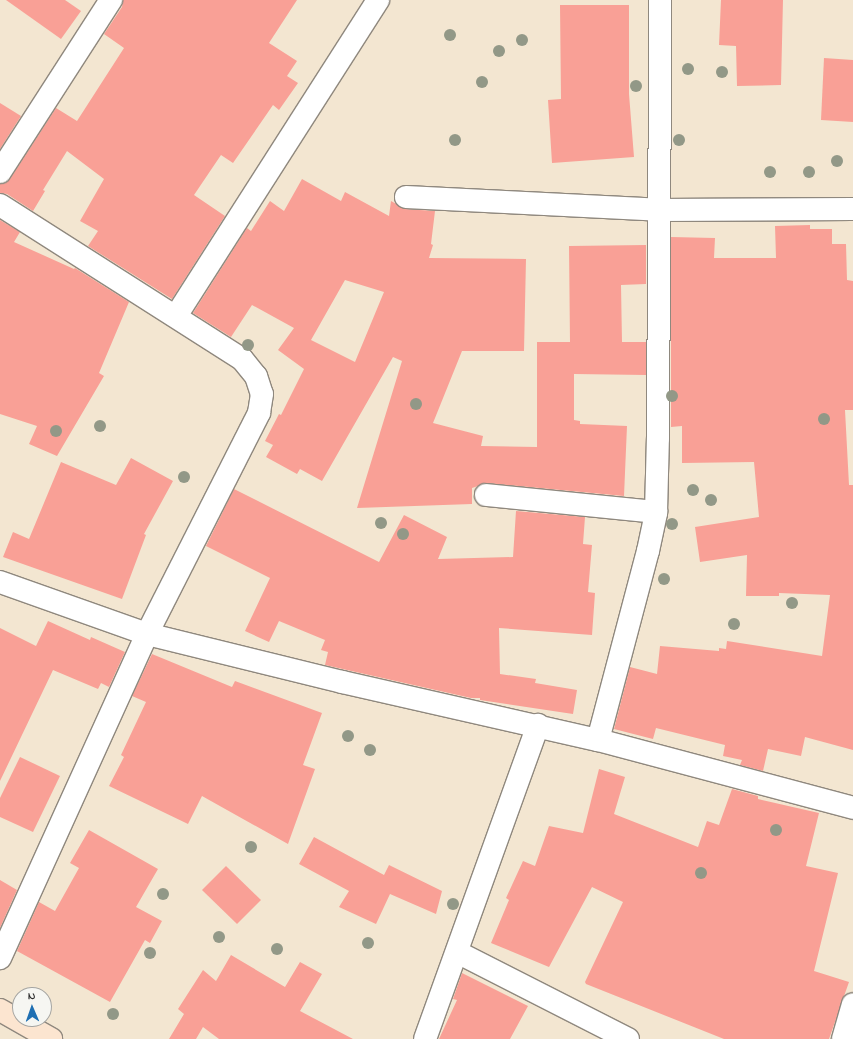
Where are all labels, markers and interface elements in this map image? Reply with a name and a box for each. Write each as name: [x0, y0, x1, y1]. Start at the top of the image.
north arrow: [12, 987, 52, 1027]
text: N: [28, 988, 36, 1004]

